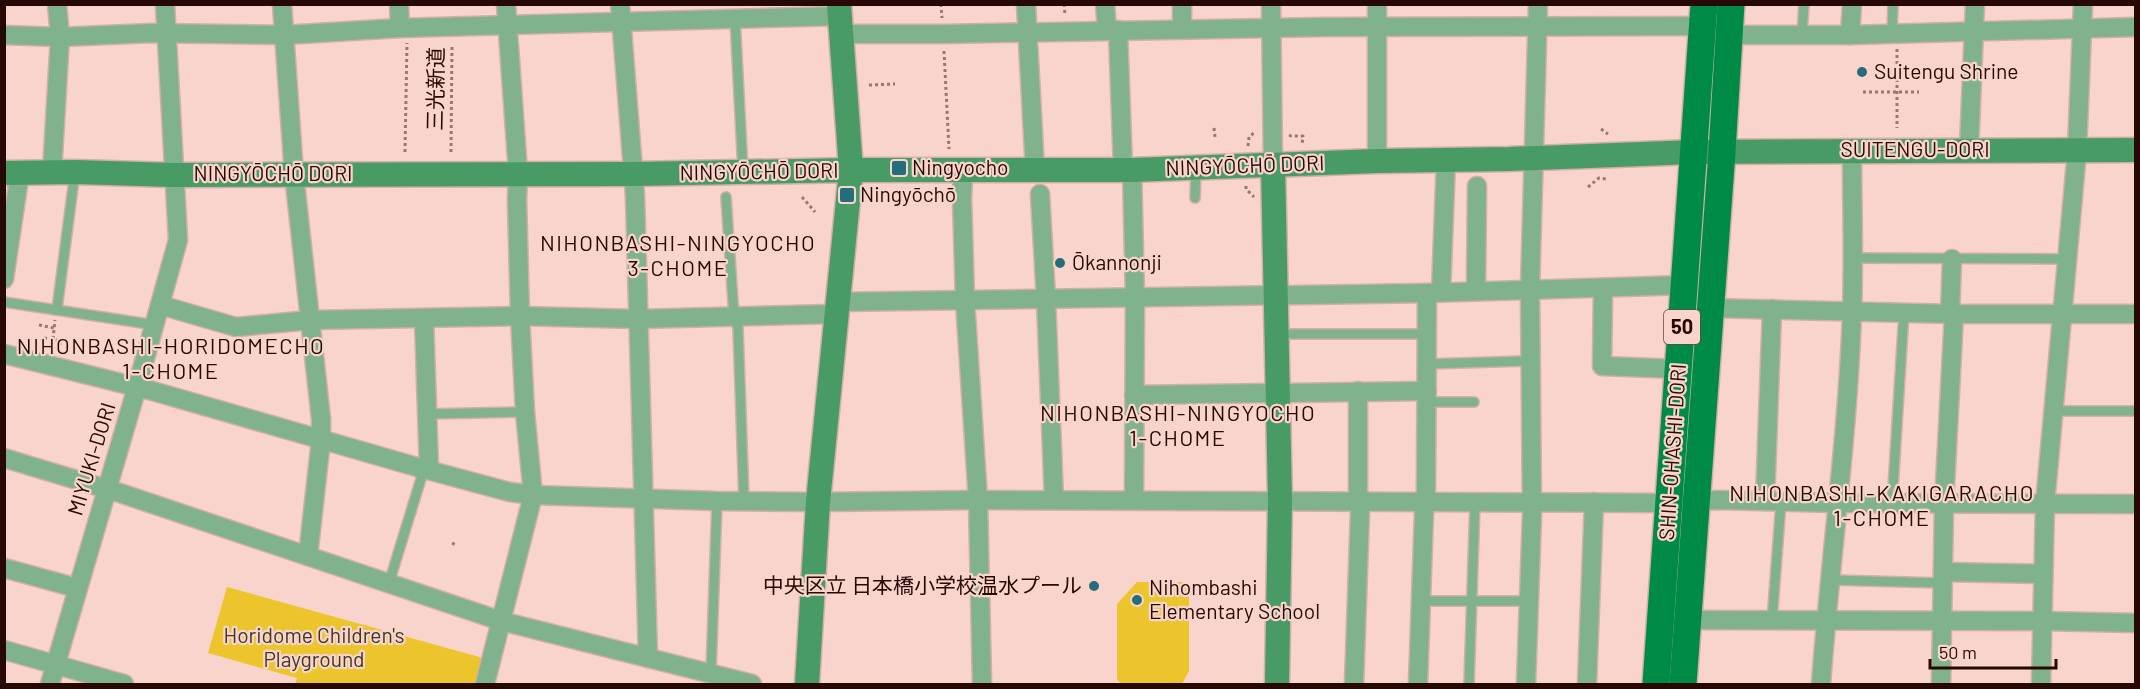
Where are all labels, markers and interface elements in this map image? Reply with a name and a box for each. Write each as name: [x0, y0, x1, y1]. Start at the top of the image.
street label: 三光新道: [421, 47, 448, 131]
place label: Suitengu Shrine: [1874, 58, 2018, 83]
marker: Suitengu Shrine: [1855, 65, 1869, 79]
street label: SUITENGU-DORI: [1840, 136, 1990, 161]
street label: NINGYŌCHŌ DORI: [1165, 149, 1325, 180]
place label: Ningyocho: [912, 154, 1008, 179]
street label: NINGYŌCHŌ DORI: [679, 157, 839, 184]
marker: Ningyocho: [890, 159, 908, 177]
street label: NINGYŌCHŌ DORI: [194, 160, 352, 185]
place label: Ningyōchō: [860, 181, 956, 206]
marker: Ningyōchō: [838, 186, 856, 204]
district label: NIHONBASHI-NINGYOCHO 3-CHOME: [540, 229, 816, 280]
place label: Ōkannonji: [1072, 249, 1162, 274]
marker: Ōkannonji: [1053, 256, 1067, 270]
road number: 50: [1664, 310, 1700, 344]
district label: NIHONBASHI-HORIDOMECHO 1-CHOME: [17, 332, 325, 383]
street label: SHIN-OHASHI-DORI: [1653, 363, 1690, 541]
street label: MIYUKI-DORI: [62, 399, 120, 518]
district label: NIHONBASHI-NINGYOCHO 1-CHOME: [1040, 399, 1316, 450]
district label: NIHONBASHI-KAKIGARACHO 1-CHOME: [1729, 479, 2035, 530]
place label: 中央区立 日本橋小学校温水プール: [763, 572, 1082, 597]
place label: Nihombashi Elementary School: [1149, 574, 1320, 623]
marker: 中央区立 日本橋小学校温水プール: [1087, 579, 1101, 593]
marker: Nihombashi Elementary School: [1130, 593, 1144, 607]
park label: Horidome Children's Playground: [223, 622, 405, 671]
scale bar: [1930, 632, 2056, 670]
text: 50 m: [1939, 641, 1977, 663]

